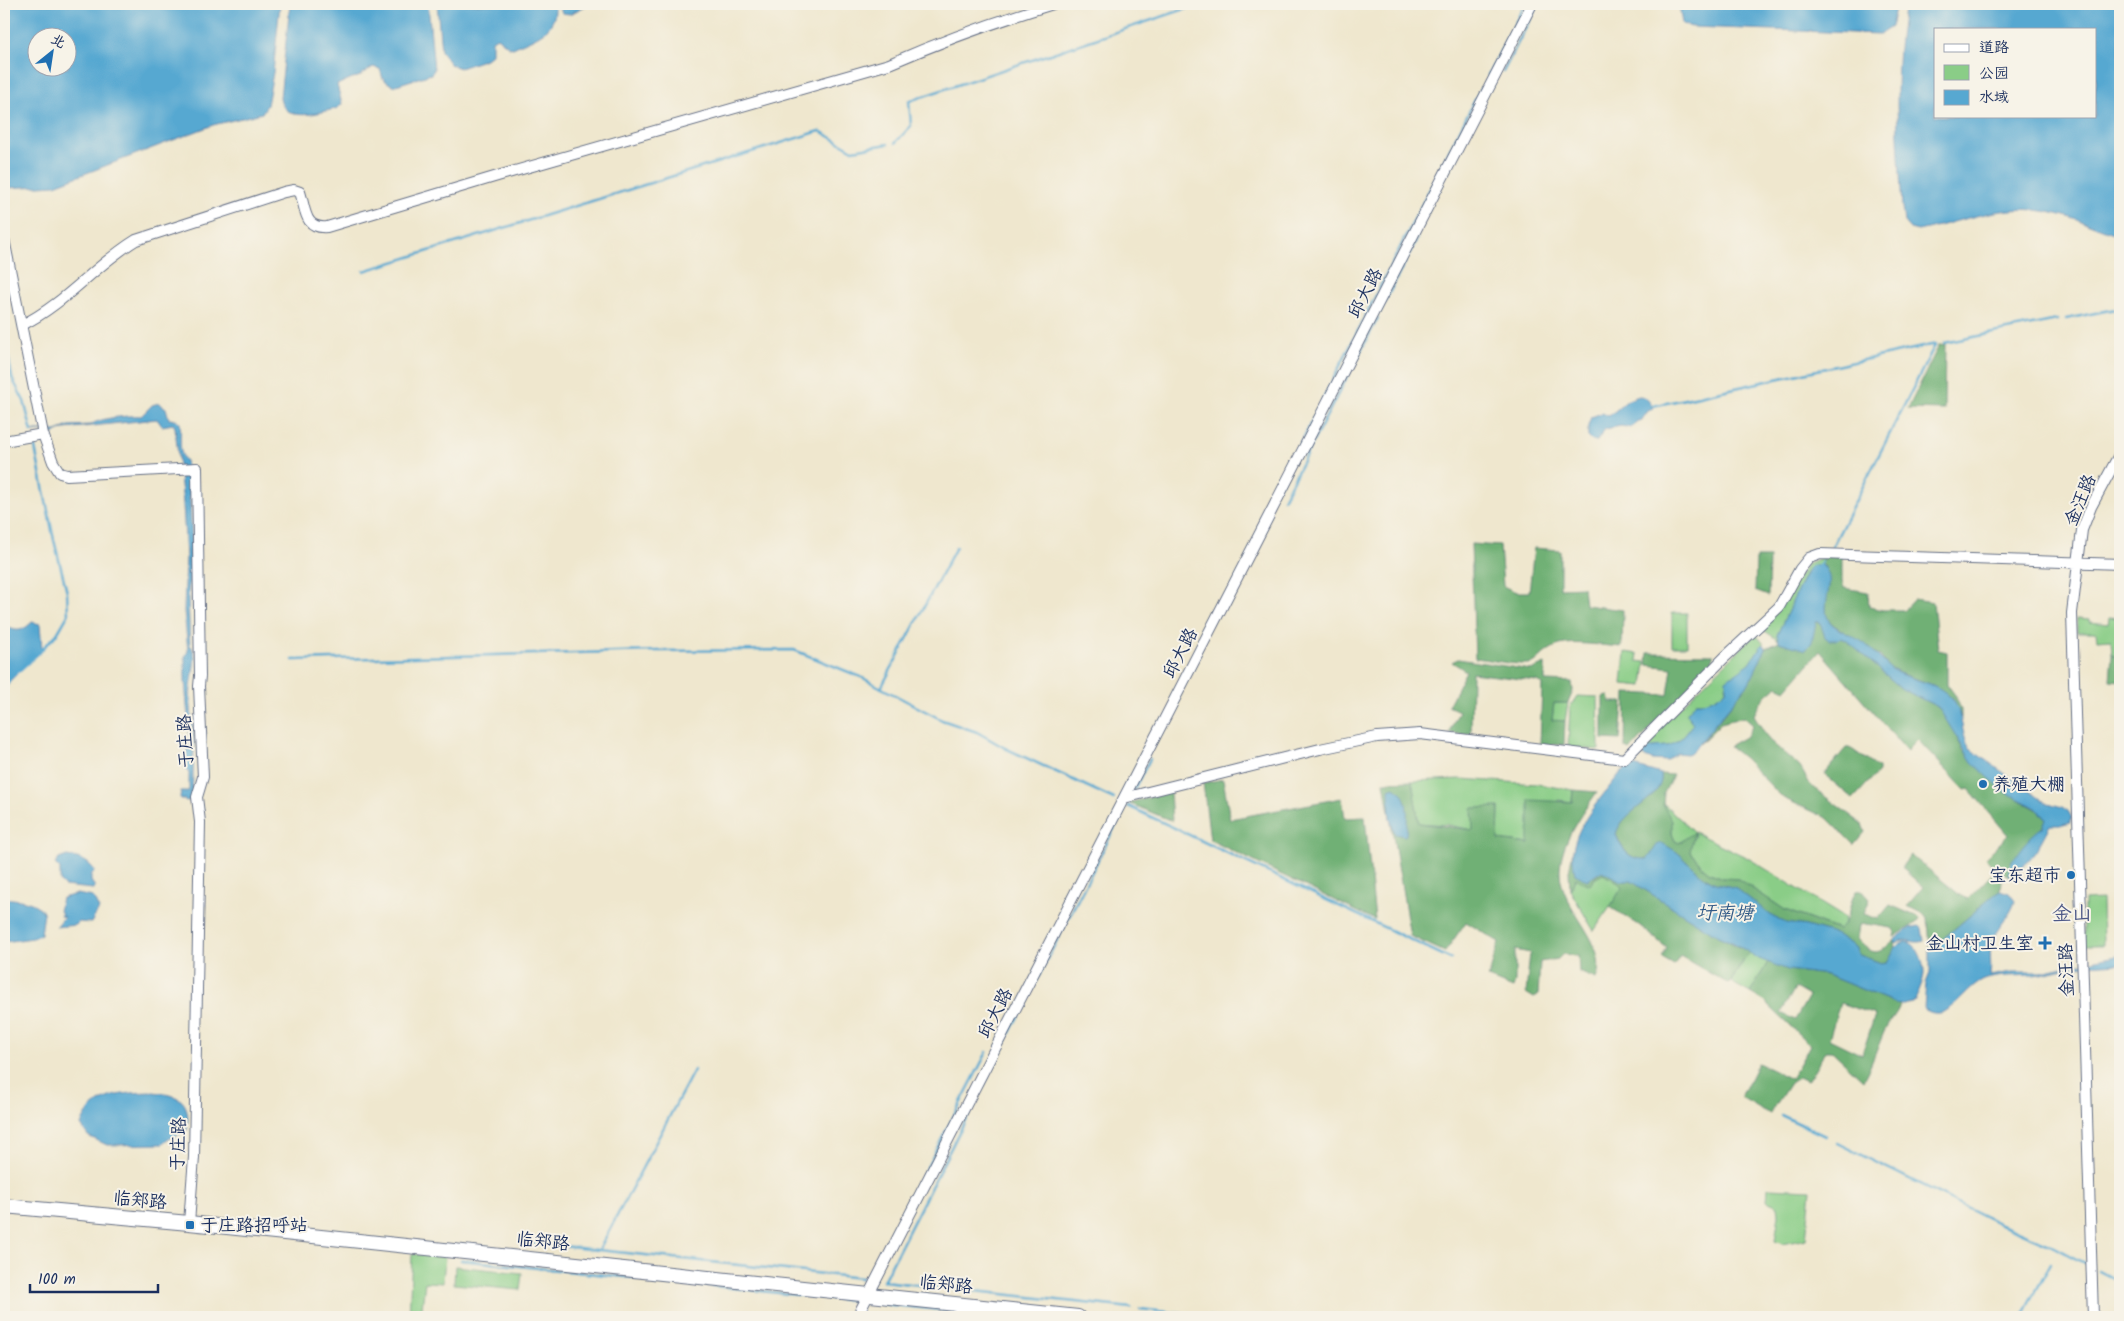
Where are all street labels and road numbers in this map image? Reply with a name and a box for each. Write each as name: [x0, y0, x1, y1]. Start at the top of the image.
street label: 邱大路: [1341, 263, 1392, 324]
street label: 金汪路: [2057, 470, 2105, 531]
street label: 邱大路: [1156, 623, 1207, 684]
street label: 于庄路: [171, 713, 202, 769]
street label: 金汪路: [2052, 942, 2083, 997]
street label: 邱大路: [971, 983, 1022, 1044]
street label: 于庄路: [164, 1117, 195, 1172]
street label: 临郑路: [112, 1185, 168, 1218]
street label: 临郑路: [514, 1225, 571, 1260]
street label: 临郑路: [917, 1268, 974, 1303]

